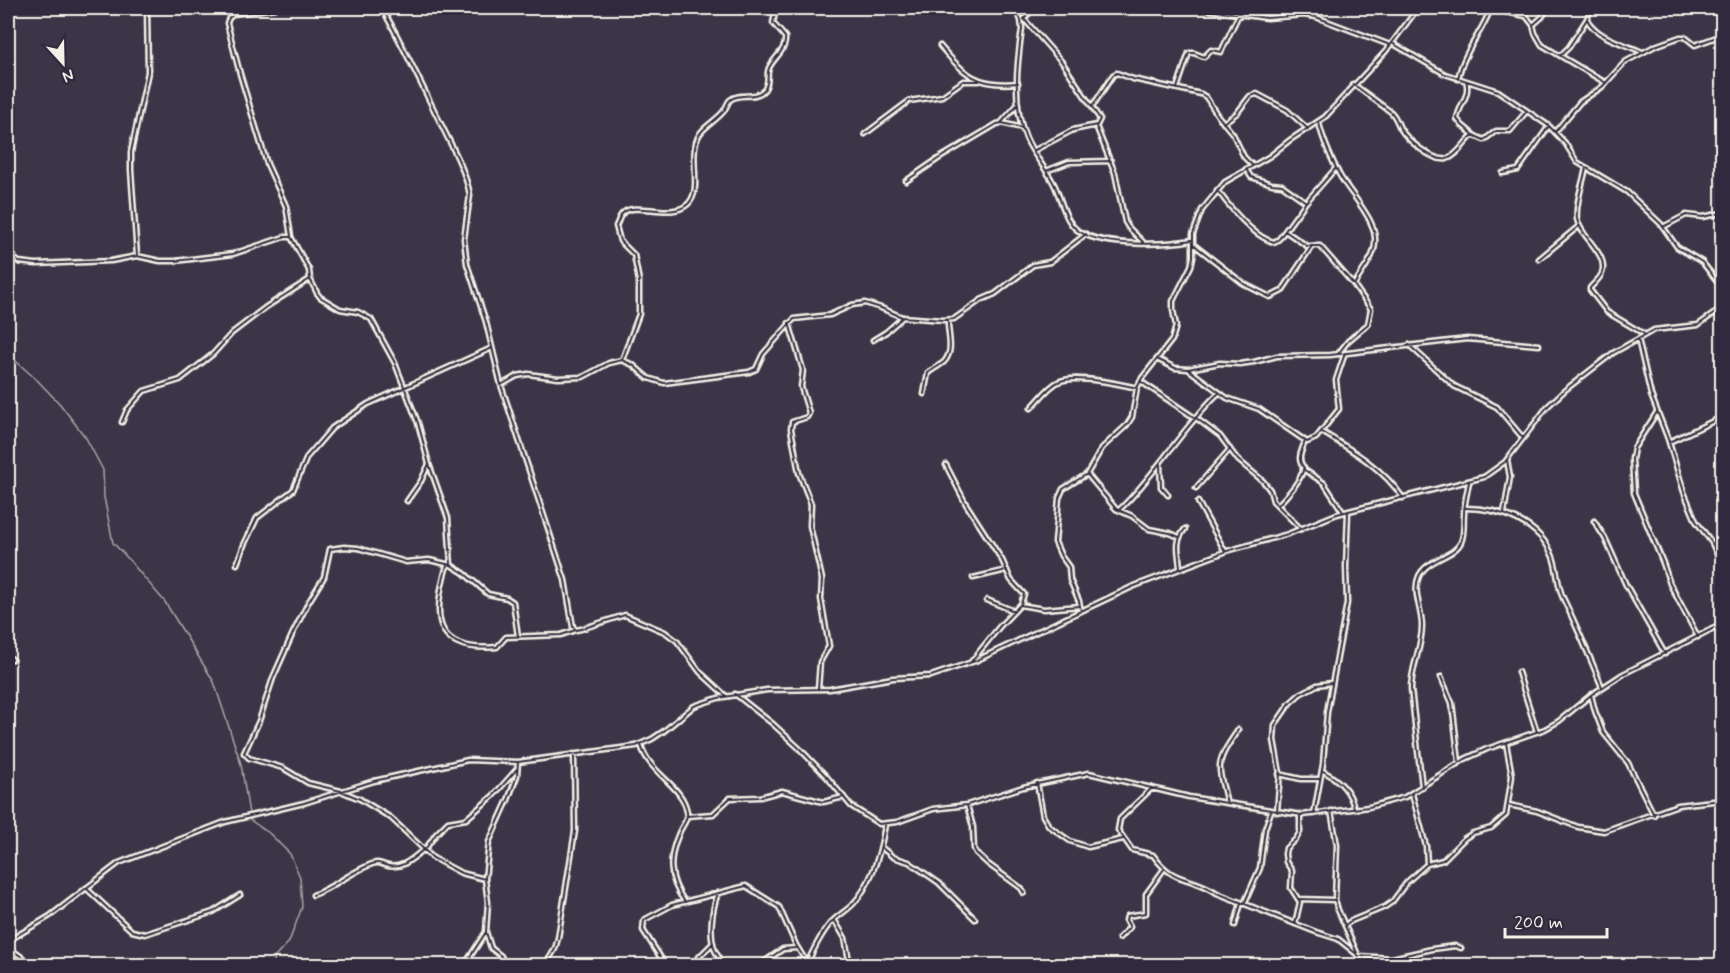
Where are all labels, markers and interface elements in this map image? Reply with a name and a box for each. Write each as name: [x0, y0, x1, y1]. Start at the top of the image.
north arrow: [33, 33, 93, 93]
text: N: [59, 64, 77, 87]
scale bar: [1505, 901, 1607, 939]
text: 200 m: [1514, 911, 1563, 935]

